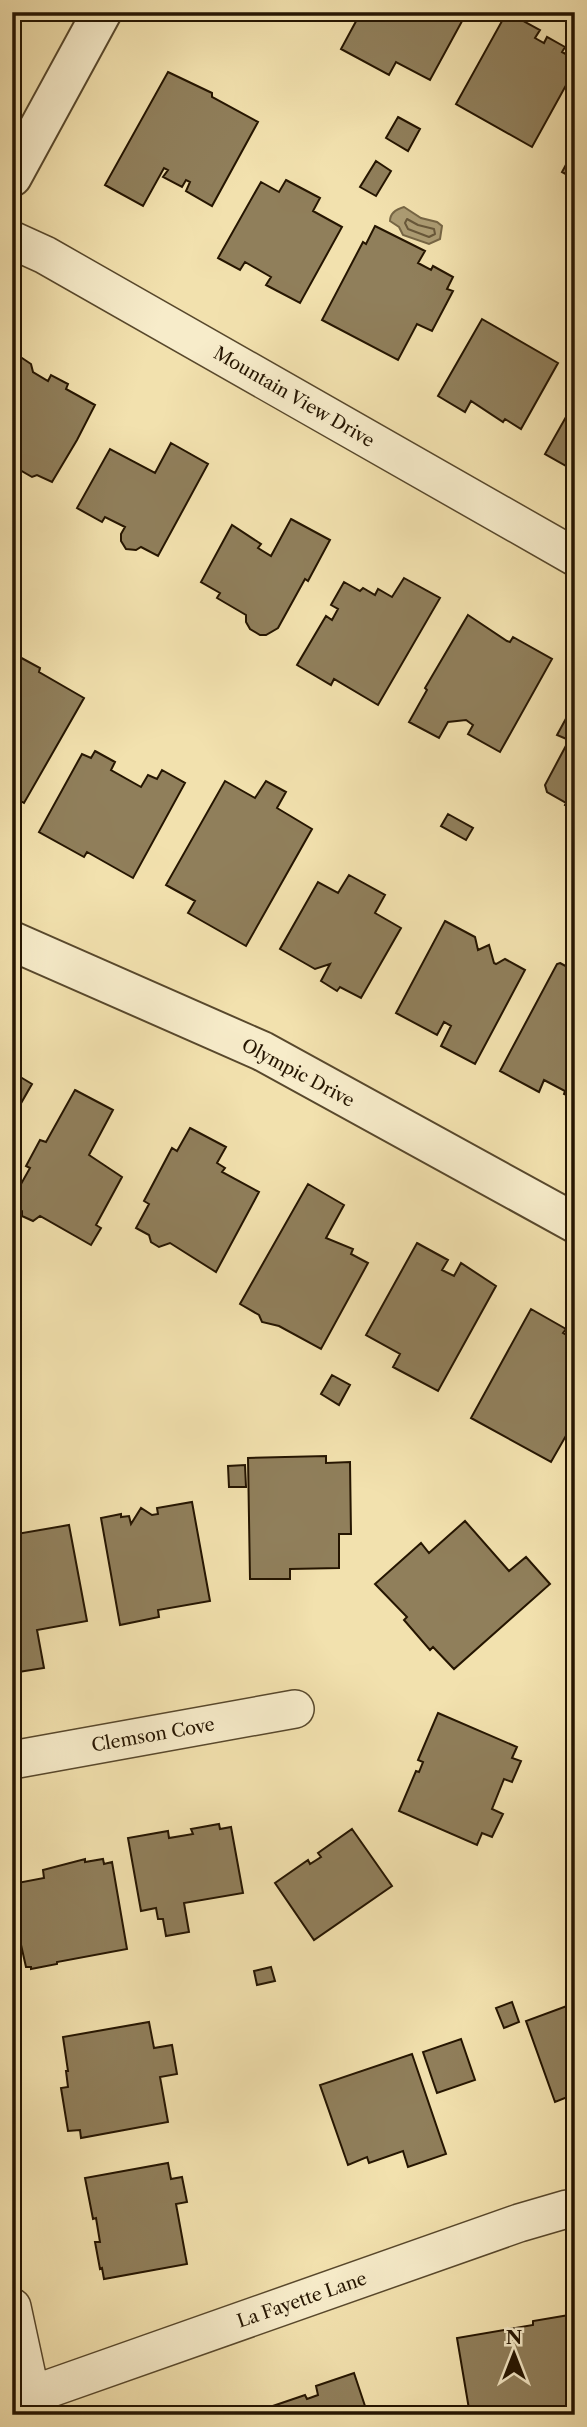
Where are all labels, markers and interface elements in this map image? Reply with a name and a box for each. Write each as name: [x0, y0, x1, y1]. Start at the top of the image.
street label: Mountain View Drive: [210, 342, 378, 452]
street label: Olympic Drive: [238, 1034, 358, 1112]
street label: Clemson Cove: [90, 1713, 216, 1757]
street label: La Fayette Lane: [234, 2267, 370, 2333]
north arrow: [478, 2318, 548, 2388]
text: N: [506, 2326, 522, 2349]

